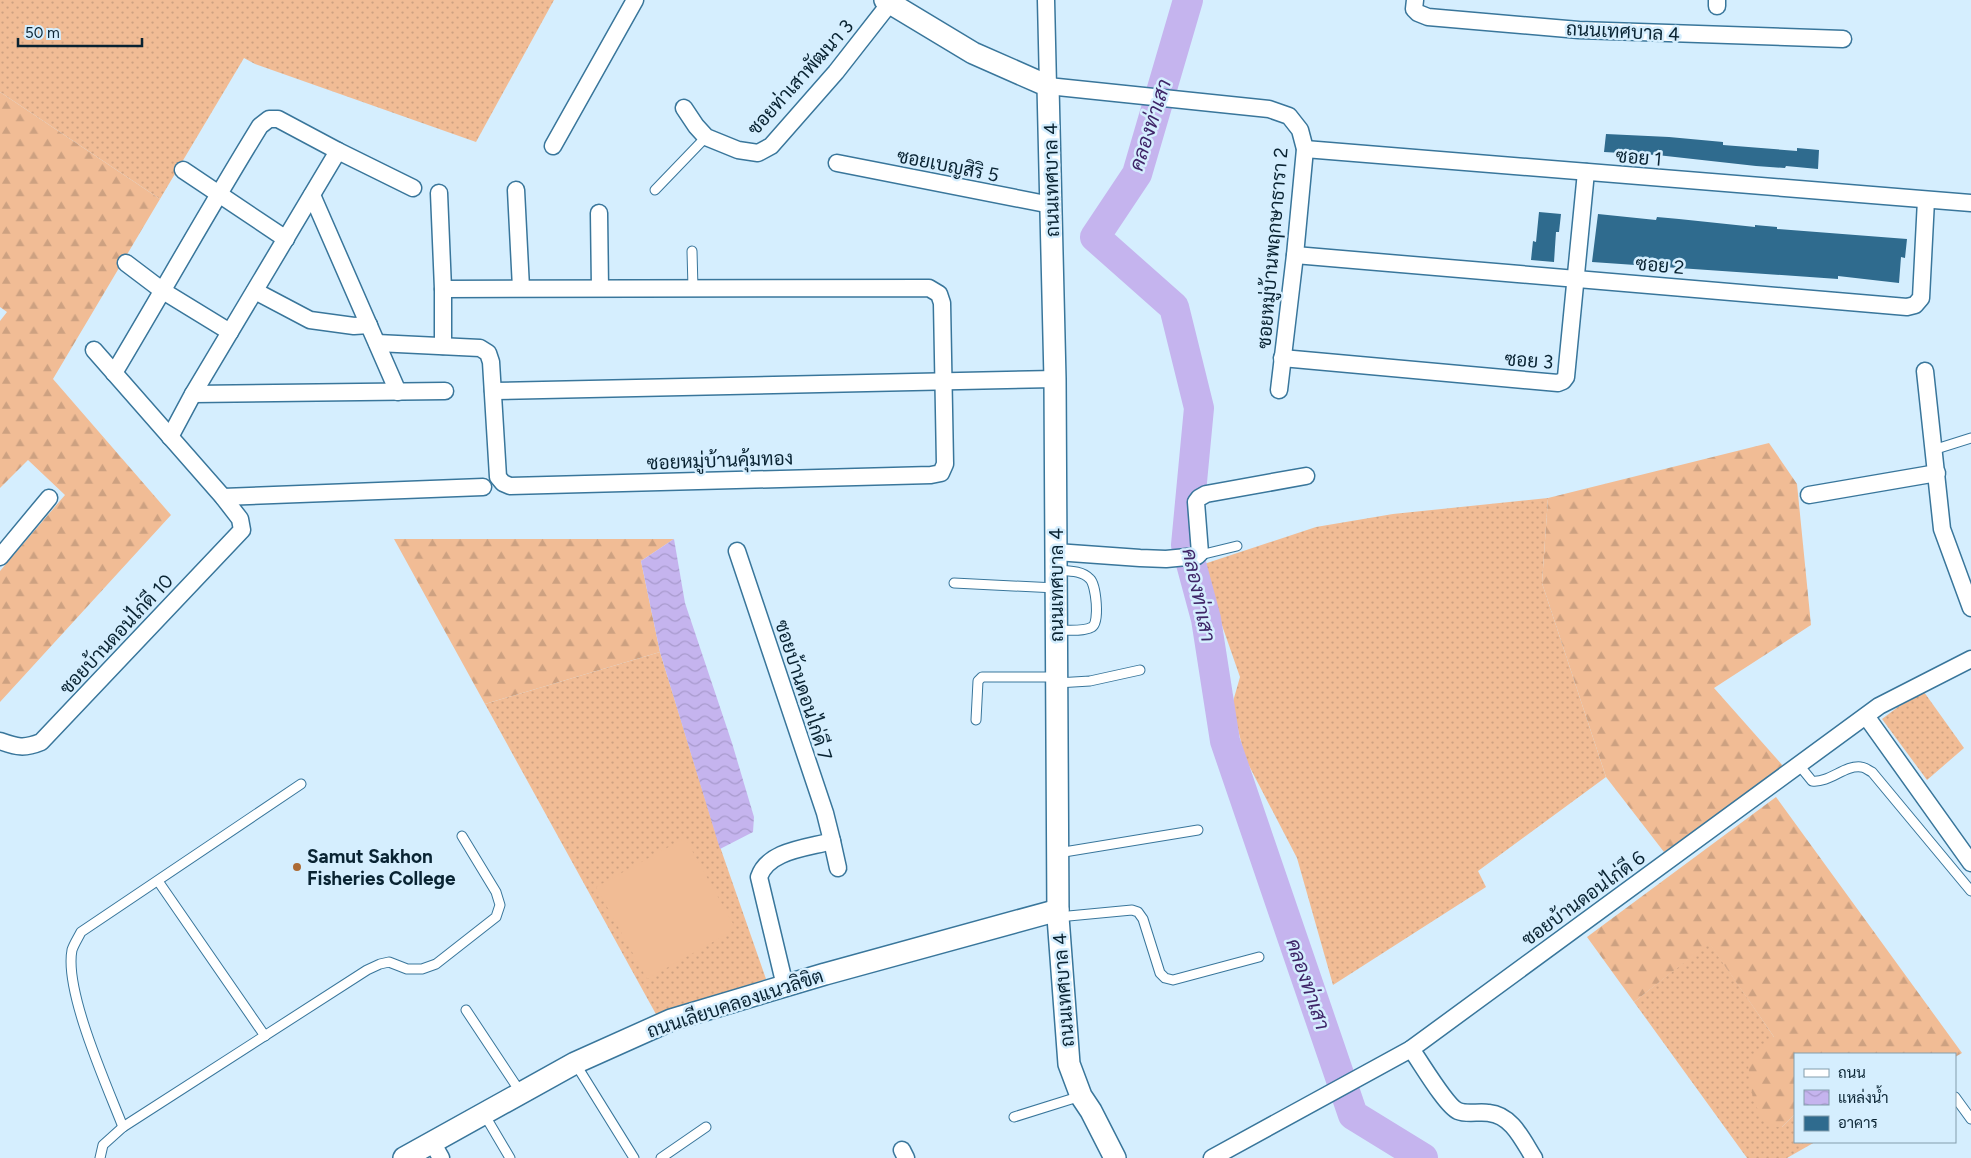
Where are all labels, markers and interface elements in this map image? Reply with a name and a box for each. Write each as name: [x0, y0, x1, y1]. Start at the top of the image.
scale bar: [18, 15, 141, 47]
street label: ซอยท่าเสาพัฒนา 3: [743, 15, 858, 140]
street label: ถนนเทศบาล 4: [1565, 17, 1681, 46]
text: 50 m: [25, 24, 60, 42]
water label: คลองท่าเสา: [1124, 76, 1176, 174]
street label: ถนนเทศบาล 4: [1039, 123, 1064, 237]
street label: ซอยเบญสิริ 5: [895, 144, 1001, 187]
street label: ซอย 1: [1615, 144, 1663, 171]
street label: ซอยหมู่บ้านพฤกษาธารา 2: [1252, 146, 1295, 350]
street label: ซอย 2: [1635, 252, 1685, 279]
street label: ซอย 3: [1504, 347, 1554, 374]
street label: ซอยหมู่บ้านคุ้มทอง: [646, 446, 794, 477]
street label: ถนนเทศบาล 4: [1045, 528, 1068, 642]
water label: คลองท่าเสา: [1177, 546, 1221, 644]
street label: ซอยบ้านดอนไก่ดี 10: [54, 569, 178, 699]
street label: ซอยบ้านดอนไก่ดี 7: [770, 617, 838, 763]
place label: Samut Sakhon Fisheries College: [307, 845, 456, 890]
street label: ซอยบ้านดอนไก่ดี 6: [1517, 845, 1650, 951]
marker: Samut Sakhon Fisheries College: [291, 861, 303, 873]
street label: ถนนเทศบาล 4: [1048, 932, 1079, 1048]
water label: คลองท่าเสา: [1281, 935, 1335, 1033]
street label: ถนนเลียบคลองแนวลิขิต: [644, 963, 826, 1043]
legend: [1794, 1053, 1956, 1143]
text: ถนน: [1838, 1064, 1866, 1082]
text: แหล่งน้ำ: [1838, 1085, 1889, 1107]
text: อาคาร: [1838, 1114, 1878, 1132]

